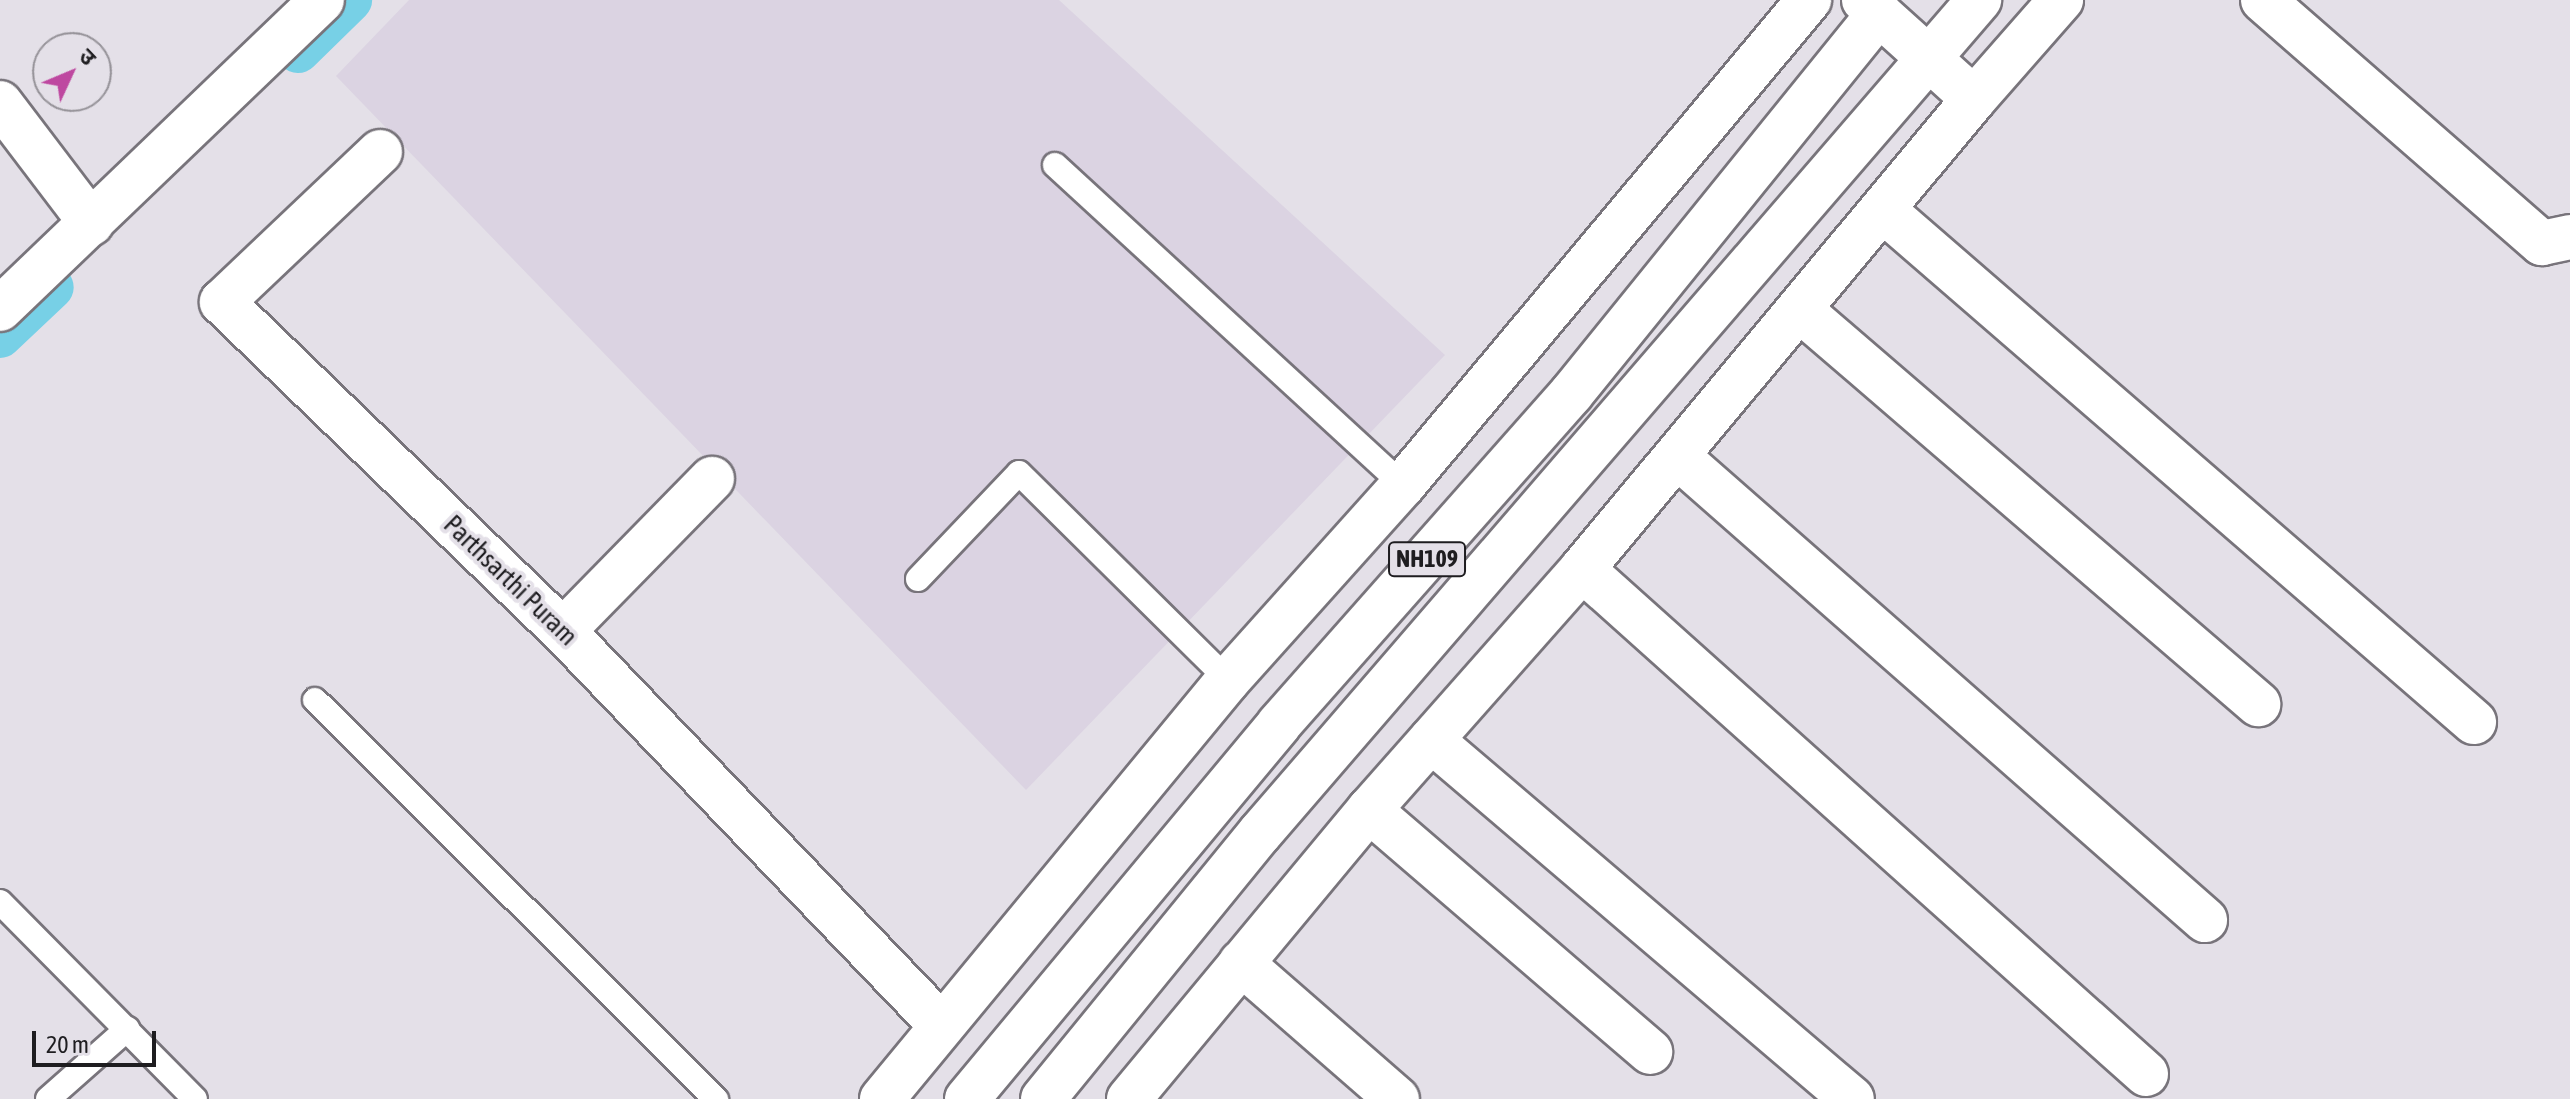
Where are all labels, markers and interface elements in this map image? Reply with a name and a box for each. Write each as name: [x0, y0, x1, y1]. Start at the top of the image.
north arrow: [32, 32, 112, 112]
text: उ: [74, 43, 102, 70]
street label: Parthsarthi Puram: [437, 510, 583, 652]
road number: NH109: [1387, 539, 1467, 579]
scale bar: [36, 1015, 160, 1065]
text: 20 m: [46, 1031, 89, 1058]

